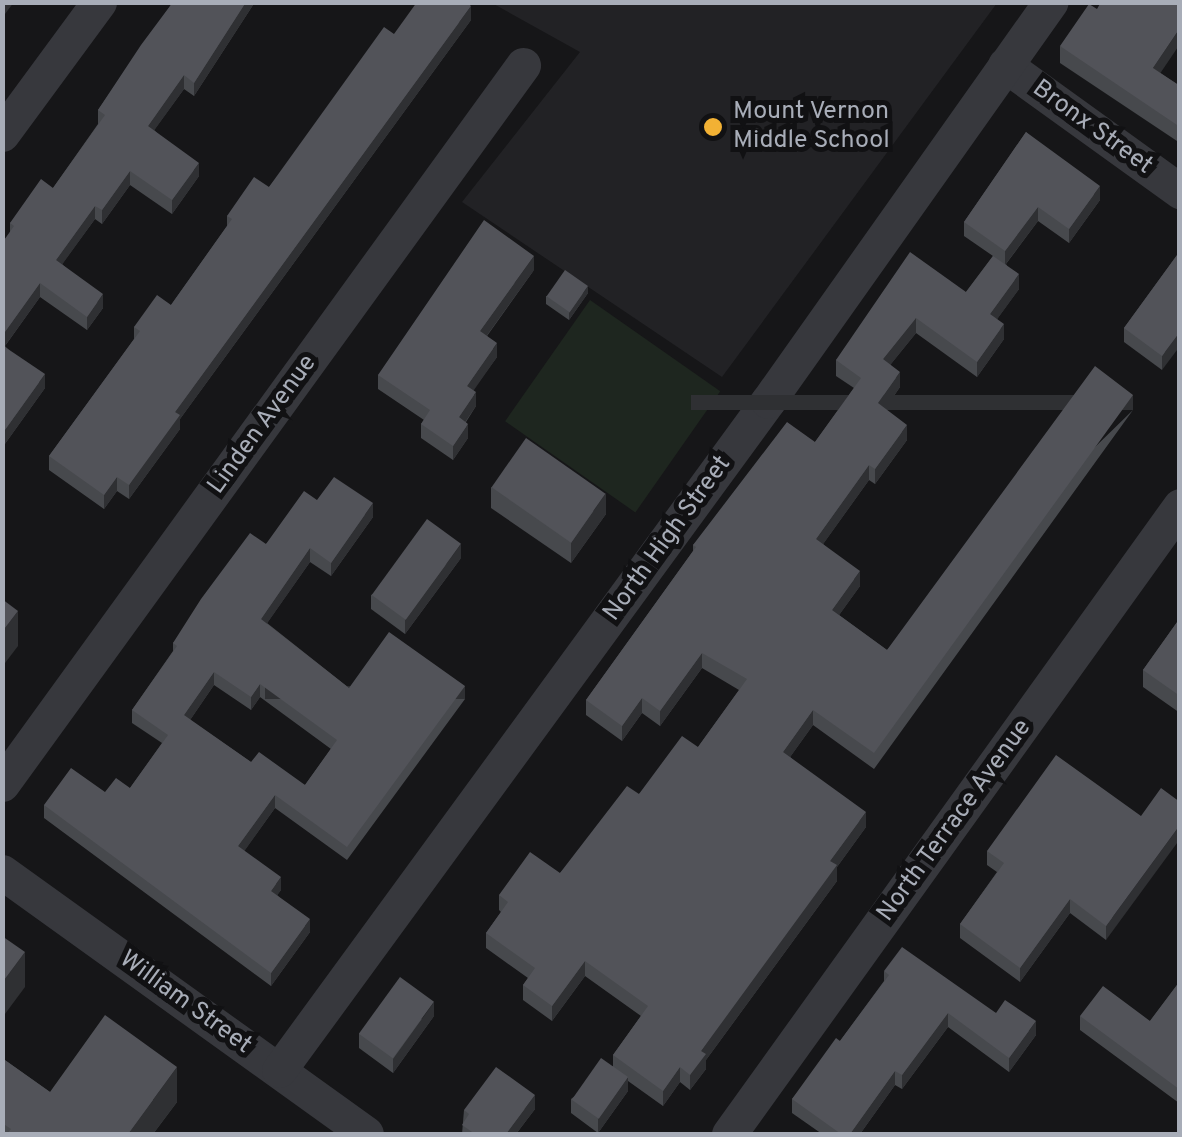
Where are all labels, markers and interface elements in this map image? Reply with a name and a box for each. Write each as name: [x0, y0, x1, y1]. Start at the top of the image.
street label: Bronx Street: [1026, 74, 1158, 182]
place label: Mount Vernon Middle School: [733, 98, 890, 157]
marker: Mount Vernon Middle School: [702, 116, 724, 138]
street label: Linden Avenue: [202, 349, 324, 501]
street label: North High Street: [598, 450, 738, 628]
street label: North Terrace Avenue: [871, 713, 1039, 929]
street label: William Street: [113, 945, 257, 1061]

